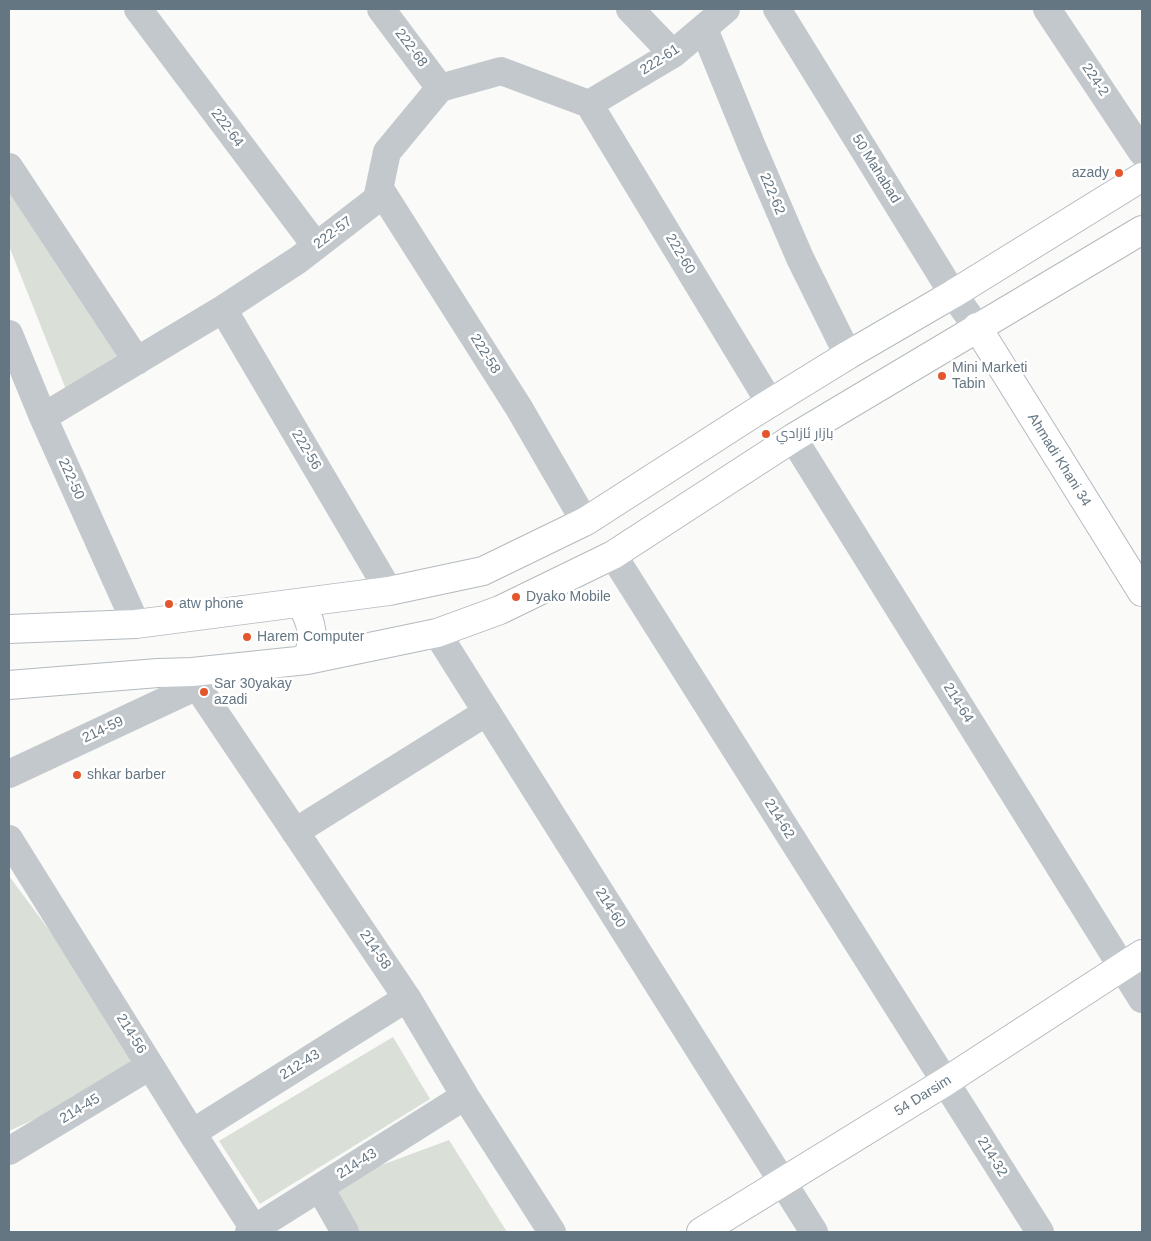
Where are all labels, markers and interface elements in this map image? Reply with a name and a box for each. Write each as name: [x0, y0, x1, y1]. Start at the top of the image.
street label: 222-68: [391, 26, 431, 70]
street label: 222-61: [637, 41, 683, 79]
street label: 224-2: [1078, 60, 1112, 100]
street label: 222-64: [207, 106, 247, 150]
street label: 50 Mahabad: [848, 132, 904, 206]
place label: azady: [1072, 165, 1109, 181]
marker: azady: [1113, 167, 1125, 179]
street label: 222-62: [756, 171, 788, 217]
street label: 222-57: [311, 213, 355, 253]
street label: 222-60: [662, 231, 698, 277]
street label: 222-58: [466, 331, 504, 377]
place label: Mini Marketi Tabin: [952, 360, 1027, 392]
marker: Mini Marketi Tabin: [936, 370, 948, 382]
street label: Ahmadi Khani 34: [1024, 410, 1094, 510]
place label: بازار ئازادي: [776, 426, 834, 442]
street label: 222-56: [288, 427, 324, 473]
marker: بازار ئازادي: [760, 428, 772, 440]
street label: 222-50: [54, 456, 88, 502]
place label: Dyako Mobile: [526, 589, 611, 605]
marker: Dyako Mobile: [510, 591, 522, 603]
place label: atw phone: [179, 596, 244, 612]
marker: atw phone: [163, 598, 175, 610]
place label: Harem Computer: [257, 629, 364, 645]
marker: Harem Computer: [241, 631, 253, 643]
place label: Sar 30yakay azadi: [214, 676, 292, 709]
street label: 214-64: [939, 680, 977, 726]
marker: Sar 30yakay azadi: [198, 686, 210, 698]
street label: 214-59: [80, 713, 126, 747]
place label: shkar barber: [87, 767, 166, 783]
marker: shkar barber: [71, 769, 83, 781]
street label: 214-62: [760, 796, 798, 842]
street label: 214-60: [591, 885, 629, 931]
street label: 214-58: [356, 927, 394, 973]
street label: 214-56: [112, 1011, 150, 1057]
street label: 212-43: [277, 1046, 323, 1084]
street label: 54 Darsim: [891, 1072, 955, 1120]
street label: 214-45: [57, 1091, 103, 1127]
street label: 214-32: [973, 1134, 1011, 1180]
street label: 214-43: [334, 1145, 380, 1183]

